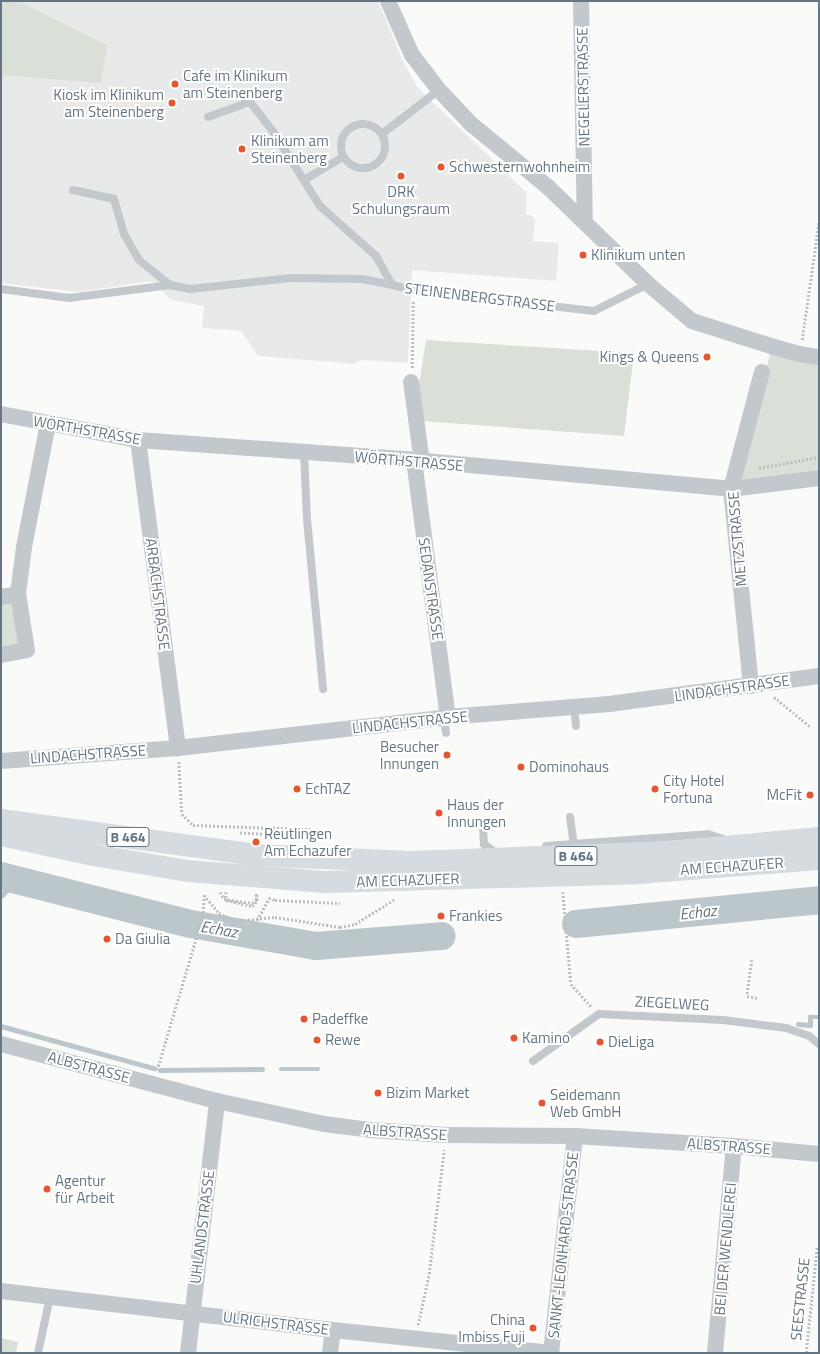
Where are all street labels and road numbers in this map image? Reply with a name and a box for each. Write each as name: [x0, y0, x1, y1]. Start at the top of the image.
street label: NEGELERSTRASSE: [573, 27, 593, 147]
street label: STEINENBERGSTRASSE: [404, 279, 556, 315]
street label: WÖRTHSTRASSE: [32, 412, 142, 448]
street label: WÖRTHSTRASSE: [354, 447, 464, 475]
street label: METZSTRASSE: [724, 491, 750, 587]
street label: SEDANSTRASSE: [415, 536, 447, 642]
street label: ARBACHSTRASSE: [142, 537, 174, 651]
street label: LINDACHSTRASSE: [673, 671, 791, 705]
street label: LINDACHSTRASSE: [351, 707, 469, 737]
street label: LINDACHSTRASSE: [29, 741, 147, 767]
road number: B 464: [106, 825, 150, 849]
road number: B 464: [554, 844, 598, 868]
street label: AM ECHAZUFER: [680, 853, 784, 879]
street label: AM ECHAZUFER: [356, 869, 460, 891]
street label: ZIEGELWEG: [634, 992, 710, 1014]
street label: ALBSTRASSE: [46, 1047, 132, 1087]
street label: ALBSTRASSE: [363, 1120, 447, 1144]
street label: ALBSTRASSE: [687, 1134, 771, 1158]
street label: SANKT-LEONHARD-STRASSE: [544, 1151, 582, 1339]
street label: UHLANDSTRASSE: [186, 1169, 218, 1285]
street label: BEI DER WENDLEREI: [710, 1182, 740, 1316]
street label: SEESTRASSE: [787, 1257, 813, 1341]
street label: ULRICHSTRASSE: [222, 1308, 330, 1338]

